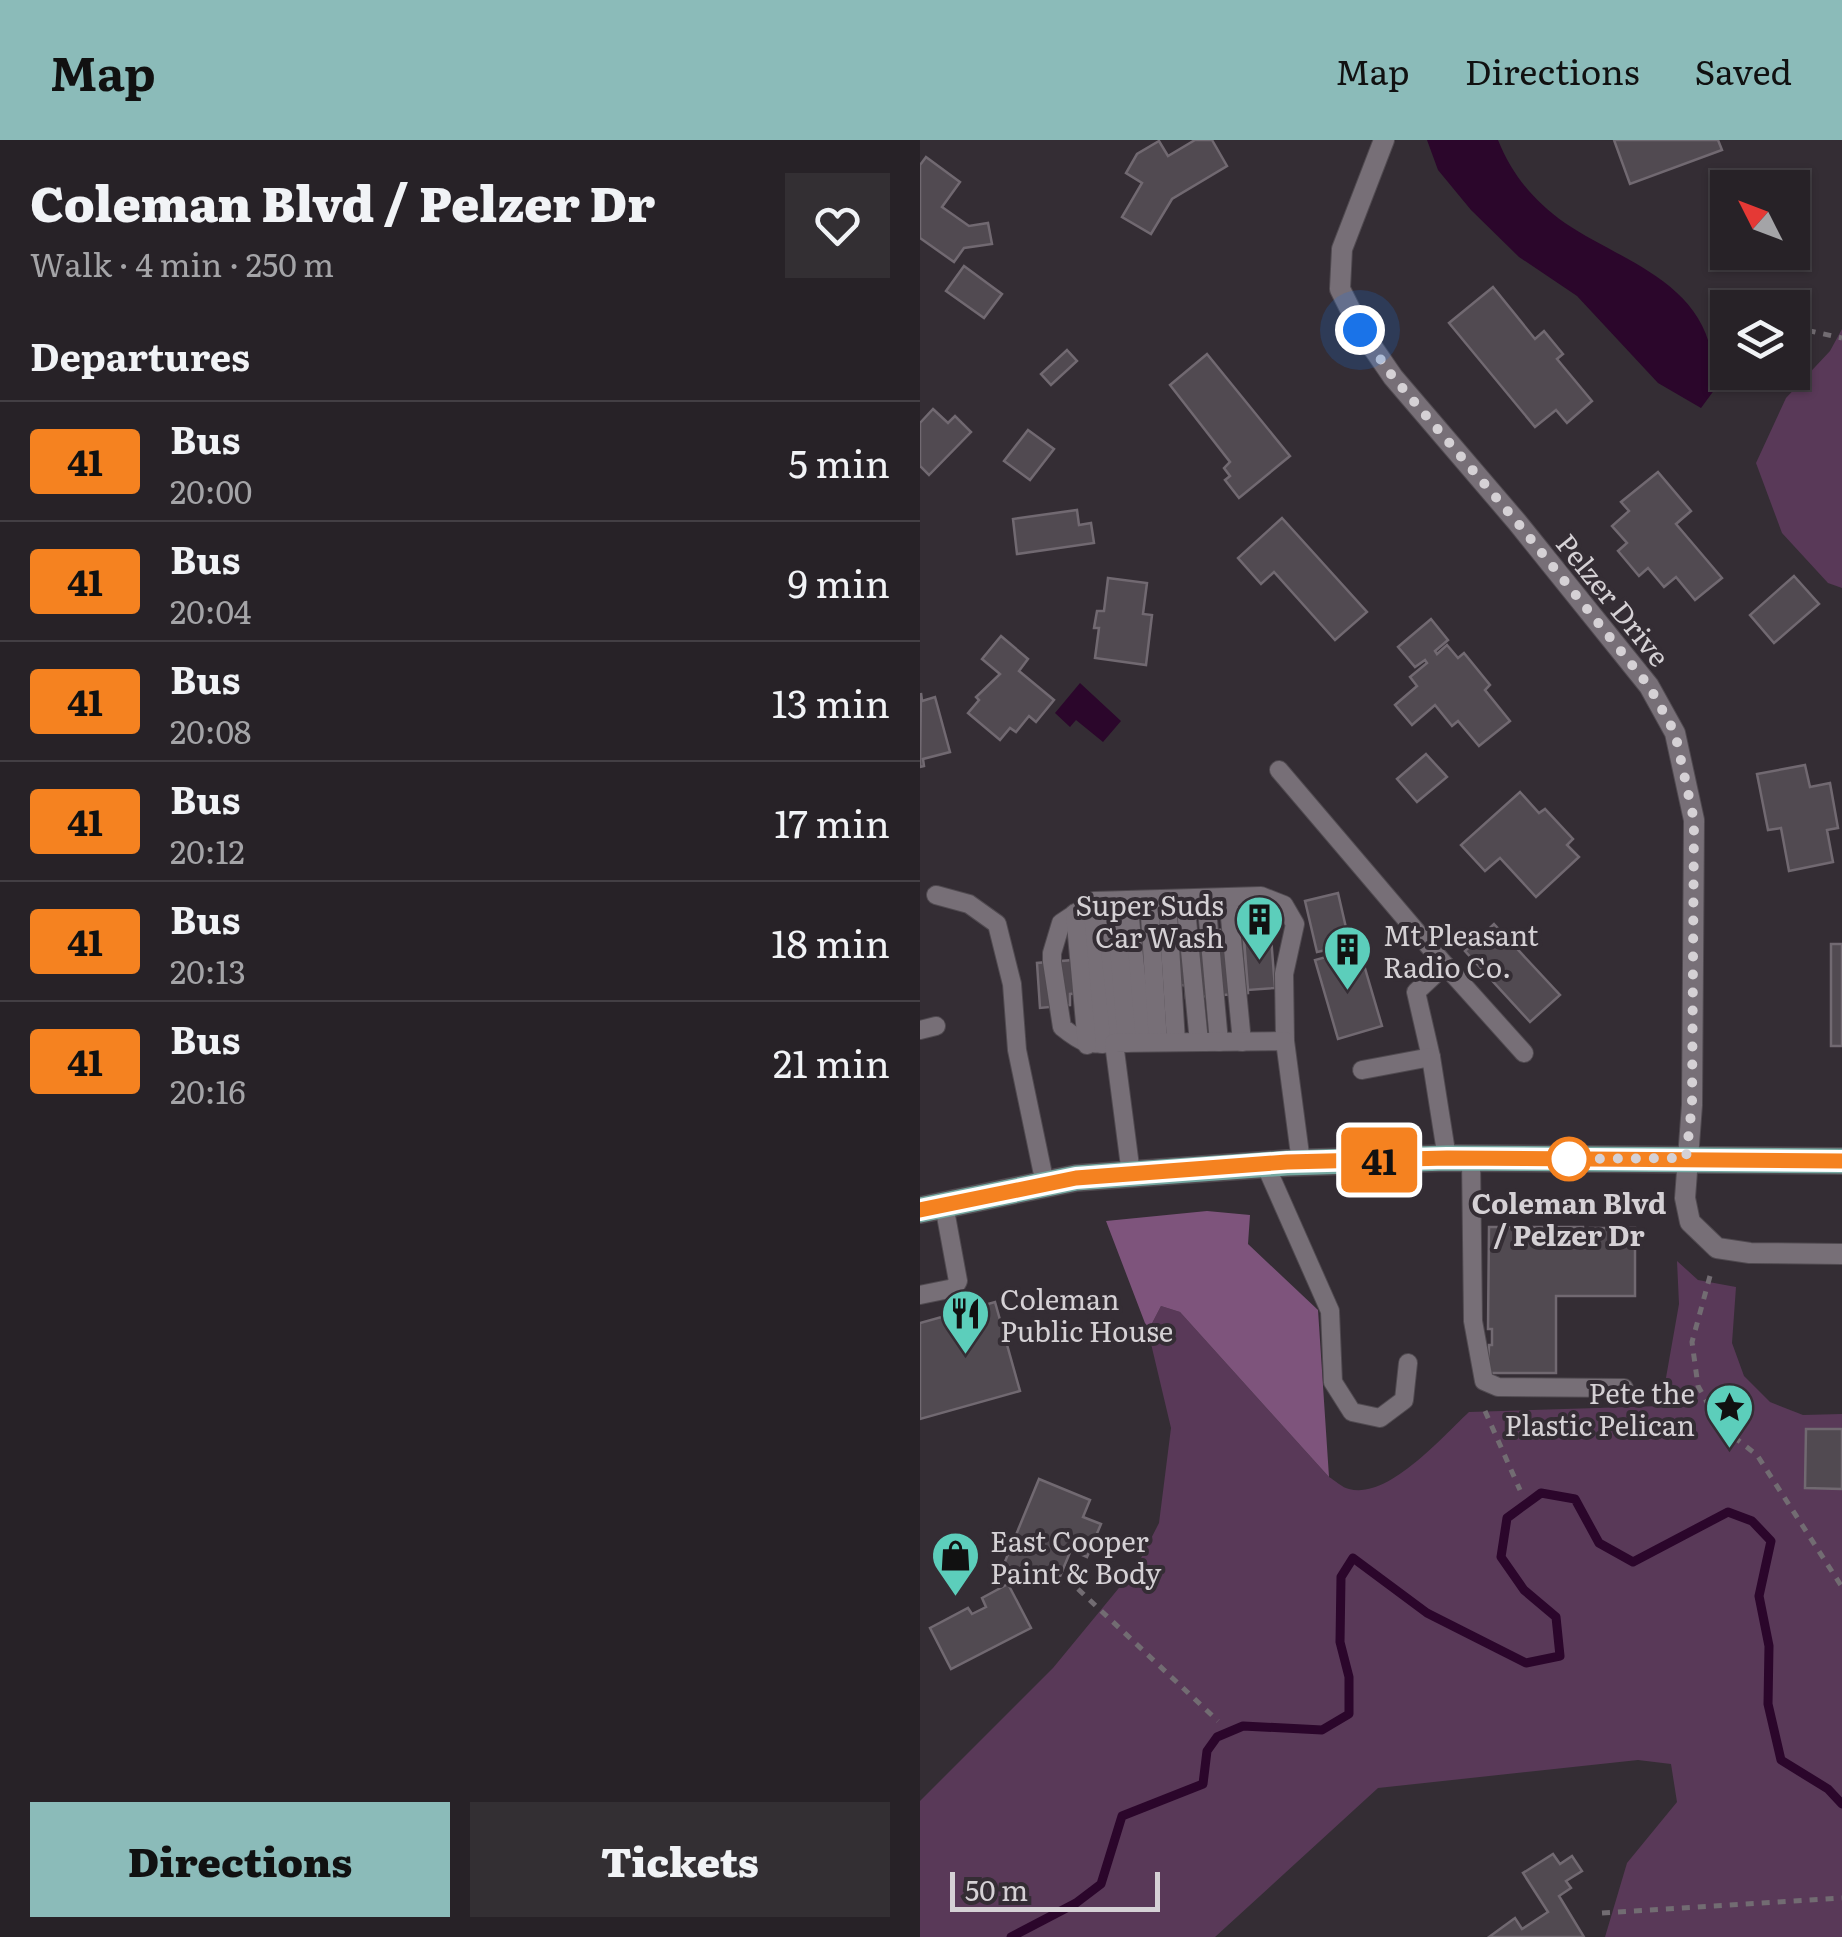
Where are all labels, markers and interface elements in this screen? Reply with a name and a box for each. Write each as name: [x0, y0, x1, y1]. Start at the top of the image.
text: Map: [50, 35, 156, 106]
text: Map: [1335, 44, 1410, 96]
text: Directions: [1465, 44, 1640, 96]
text: Saved: [1695, 44, 1792, 96]
text: Coleman Blvd / Pelzer Dr: [30, 166, 655, 237]
north arrow: [1710, 170, 1810, 270]
map controls: [1710, 170, 1810, 390]
button: heart: [785, 173, 890, 278]
text: Walk · 4 min · 250 m: [30, 239, 334, 287]
button: layers: [1710, 290, 1810, 390]
your location: [1335, 305, 1385, 355]
text: Departures: [30, 326, 250, 383]
text: Bus: [170, 409, 241, 466]
text: 5 min: [788, 433, 890, 490]
text: 41: [67, 435, 103, 487]
text: 20:00: [170, 466, 252, 514]
street label: Pelzer Drive: [1547, 523, 1681, 675]
text: Bus: [170, 529, 241, 586]
text: 9 min: [788, 553, 890, 610]
text: 41: [67, 555, 103, 607]
text: 20:04: [170, 586, 252, 634]
text: Bus: [170, 649, 241, 706]
text: 13 min: [772, 673, 890, 730]
text: 41: [67, 675, 103, 727]
text: 20:08: [170, 706, 252, 754]
text: Bus: [170, 769, 241, 826]
text: 17 min: [774, 793, 890, 850]
text: 41: [67, 795, 103, 847]
text: 20:12: [170, 826, 245, 874]
place label: Super Suds Car Wash: [1075, 883, 1224, 957]
text: Bus: [170, 889, 241, 946]
building icon: Super Suds Car Wash: [1233, 894, 1285, 962]
text: 18 min: [771, 913, 890, 970]
place label: Mt Pleasant Radio Co.: [1383, 913, 1539, 987]
text: 41: [67, 915, 103, 967]
building icon: Mt Pleasant Radio Co.: [1322, 924, 1374, 992]
text: 20:13: [170, 946, 246, 994]
text: Bus: [170, 1009, 241, 1066]
text: 21 min: [773, 1033, 890, 1090]
text: 41: [67, 1035, 103, 1087]
text: 20:16: [170, 1066, 246, 1114]
line badge: 41: [1334, 1128, 1424, 1192]
text: 41: [1361, 1134, 1397, 1186]
marker: Coleman Blvd / Pelzer Dr: [1548, 1138, 1590, 1180]
place label: Coleman Blvd / Pelzer Dr: [1471, 1181, 1667, 1255]
place label: Coleman Public House: [1000, 1277, 1173, 1351]
restaurant icon: Coleman Public House: [939, 1288, 991, 1356]
place label: Pete the Plastic Pelican: [1504, 1371, 1695, 1445]
place icon: Pete the Plastic Pelican: [1704, 1382, 1756, 1450]
place label: East Cooper Paint & Body: [990, 1519, 1162, 1593]
shop icon: East Cooper Paint & Body: [929, 1530, 981, 1598]
button: Directions: [30, 1802, 450, 1917]
button: Tickets: [470, 1802, 890, 1917]
scale bar: [950, 1867, 1160, 1912]
text: 50 m: [965, 1868, 1028, 1910]

